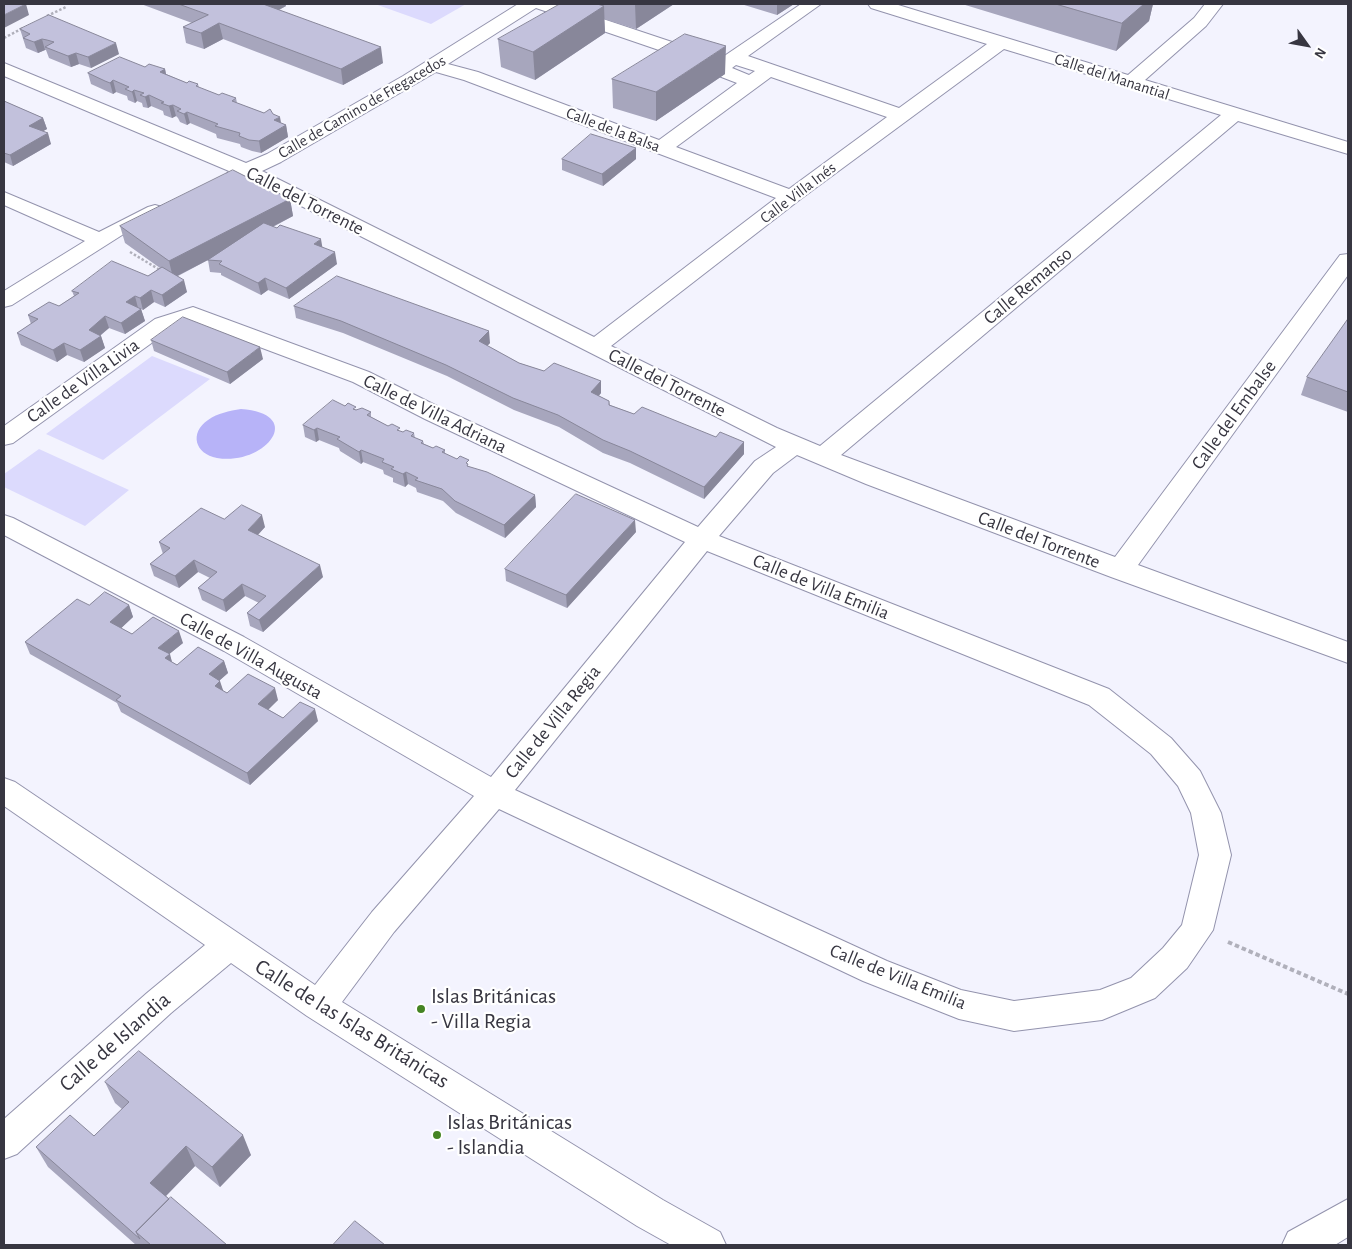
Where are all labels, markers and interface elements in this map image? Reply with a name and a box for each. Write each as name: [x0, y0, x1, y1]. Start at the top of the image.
north arrow: [1282, 20, 1332, 70]
text: N: [1311, 45, 1328, 61]
street label: Calle del Manantial: [1052, 49, 1172, 105]
street label: Calle de Camino de Fregacedos: [275, 51, 449, 163]
street label: Calle de la Balsa: [563, 103, 663, 157]
street label: Calle Villa Inés: [756, 158, 840, 228]
street label: Calle del Torrente: [242, 162, 368, 240]
street label: Calle Remanso: [979, 242, 1077, 330]
street label: Calle de Villa Livia: [22, 334, 144, 428]
street label: Calle del Torrente: [604, 344, 730, 422]
street label: Calle del Embalse: [1187, 356, 1281, 474]
street label: Calle de Villa Adriana: [360, 369, 510, 459]
street label: Calle del Torrente: [975, 506, 1103, 574]
street label: Calle de Villa Emilia: [749, 549, 893, 625]
street label: Calle de Villa Augusta: [176, 607, 326, 705]
street label: Calle de Villa Regia: [500, 661, 606, 783]
street label: Calle de Villa Emilia: [826, 939, 970, 1015]
street label: Calle de las Islas Británicas: [250, 953, 454, 1095]
place label: Islas Británicas - Villa Regia: [431, 983, 556, 1034]
street label: Calle de Islandia: [54, 987, 176, 1097]
marker: Islas Británicas - Villa Regia: [415, 1003, 427, 1015]
place label: Islas Británicas - Islandia: [447, 1109, 572, 1160]
marker: Islas Británicas - Islandia: [431, 1129, 443, 1141]

